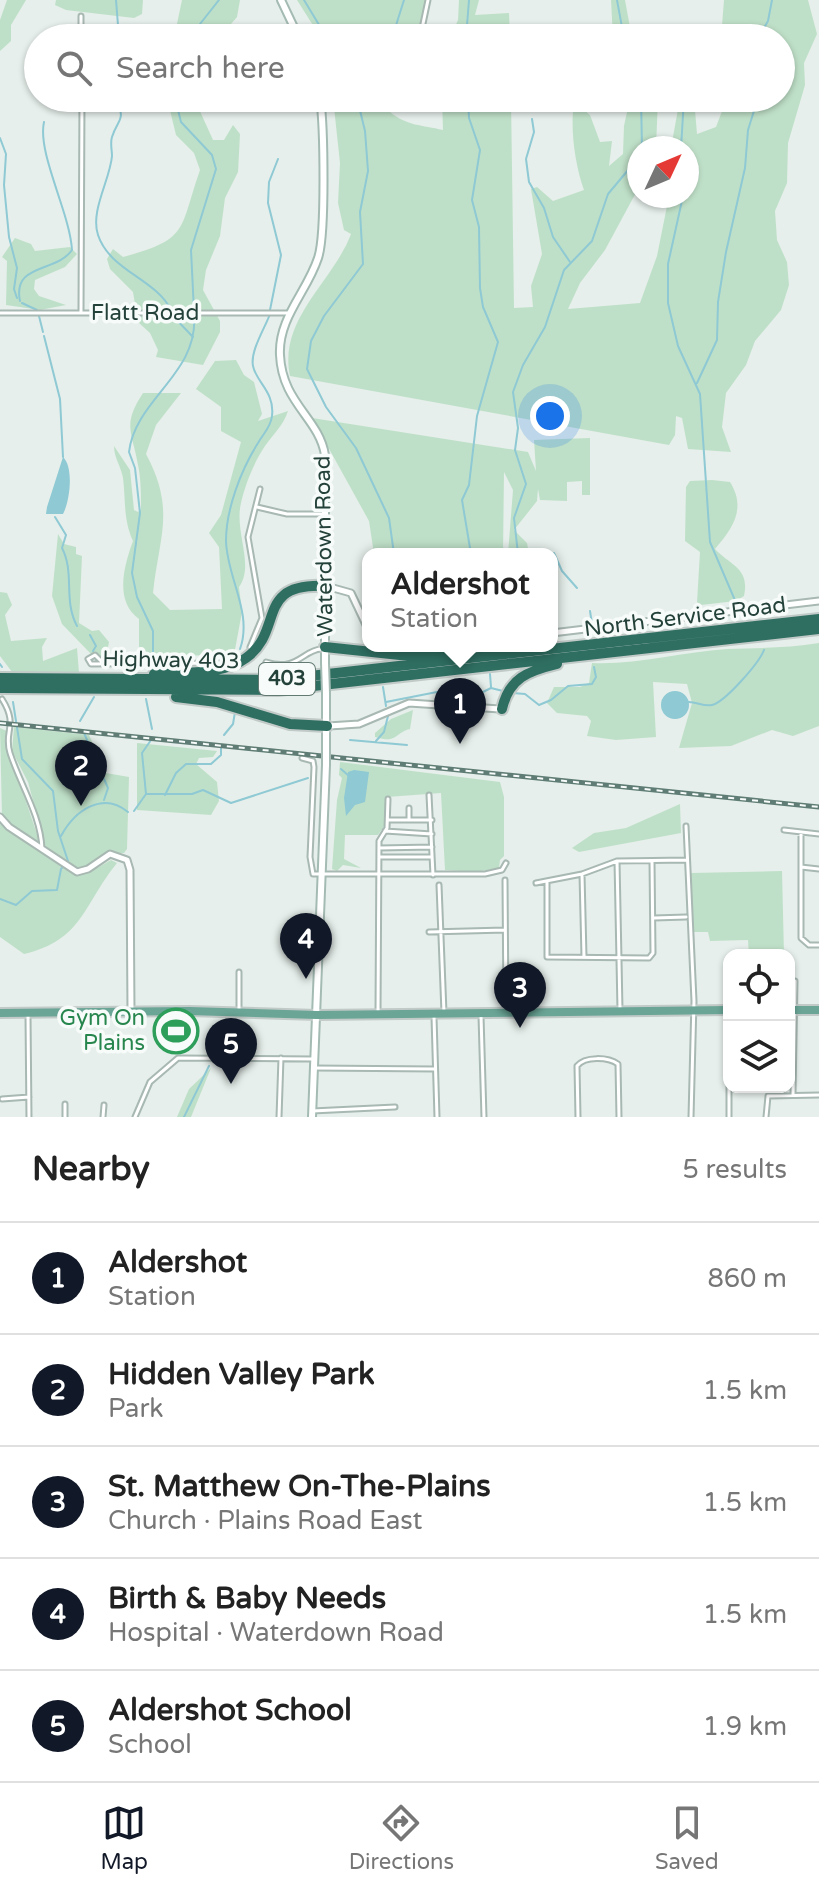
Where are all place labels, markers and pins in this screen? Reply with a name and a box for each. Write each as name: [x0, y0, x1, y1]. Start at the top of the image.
pin: 1: [434, 678, 486, 744]
pin: 2: [55, 740, 107, 806]
pin: 4: [280, 913, 332, 979]
pin: 3: [494, 962, 546, 1028]
place label: Gym On Plains: [60, 1005, 145, 1056]
sports icon: Gym On Plains: [152, 1007, 200, 1055]
pin: 5: [205, 1018, 257, 1084]

